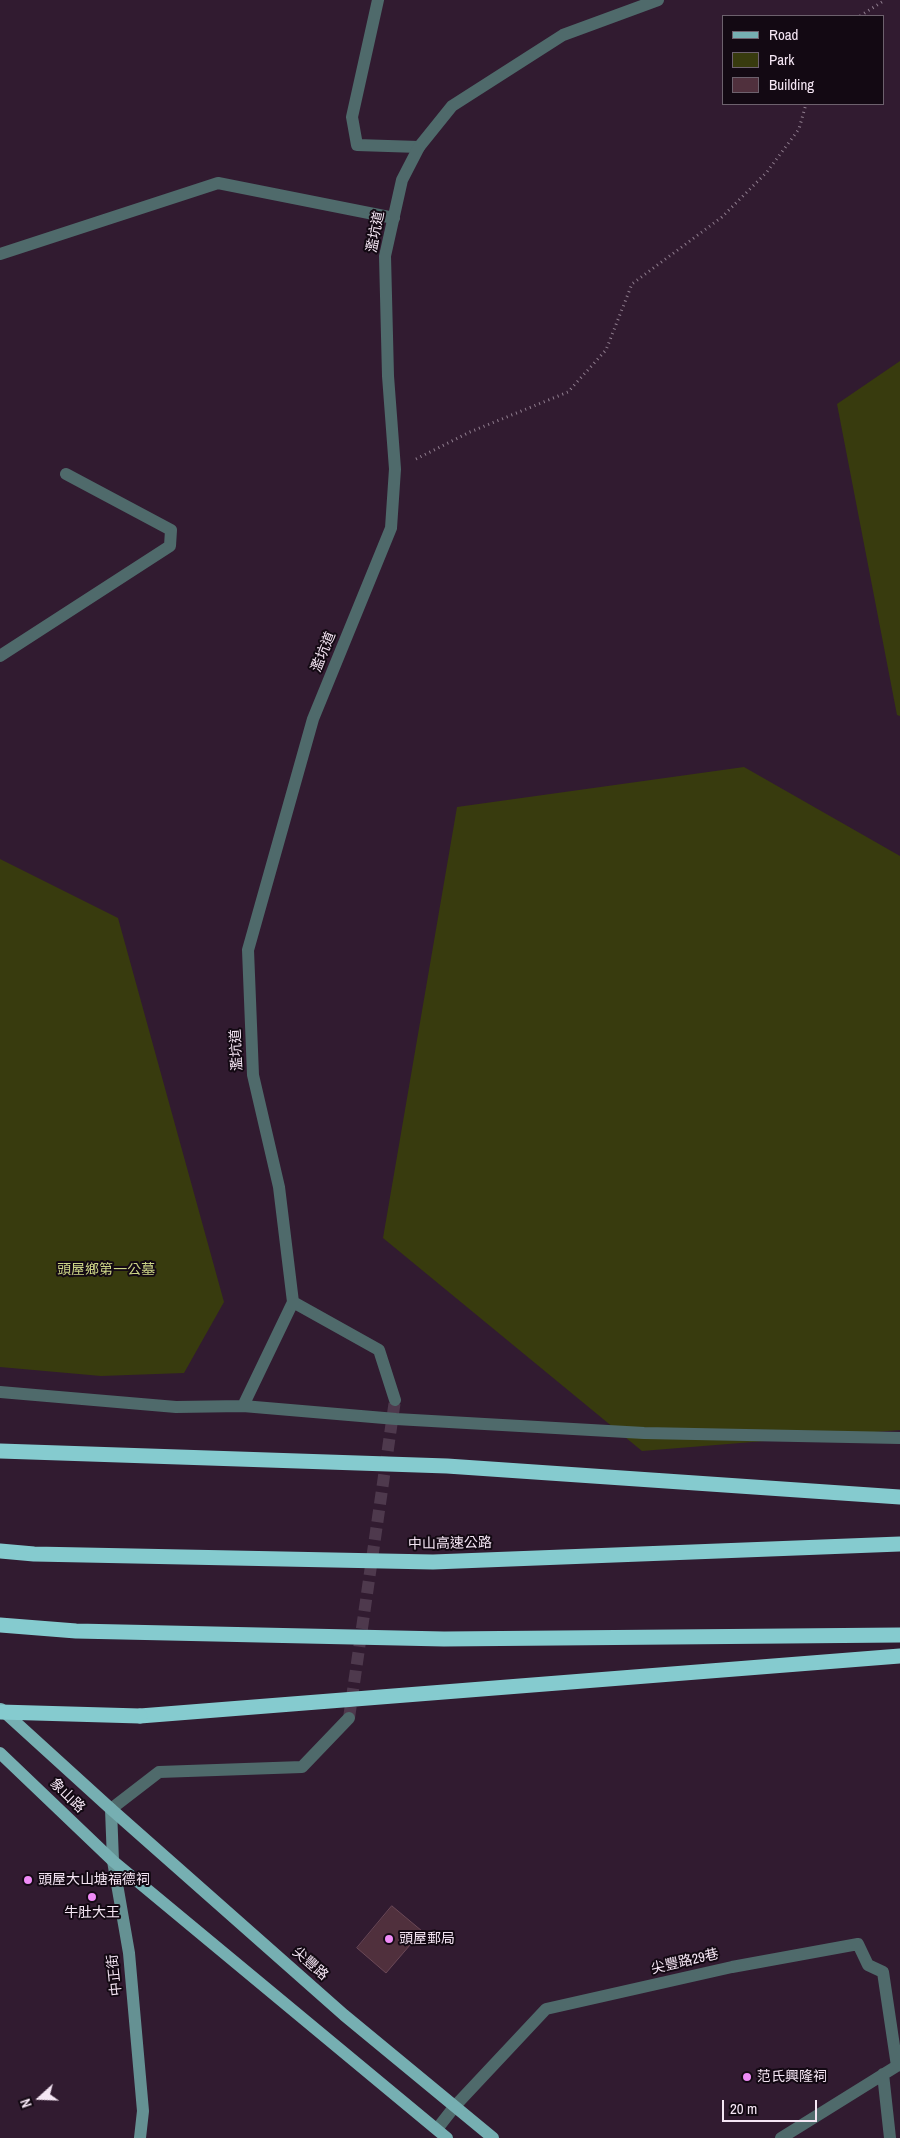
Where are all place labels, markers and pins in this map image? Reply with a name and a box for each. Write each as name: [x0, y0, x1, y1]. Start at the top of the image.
place label: 頭屋大山塘福德祠: [38, 1872, 150, 1888]
marker: 頭屋大山塘福德祠: [22, 1874, 34, 1886]
marker: 牛肚大王: [86, 1891, 98, 1903]
place label: 牛肚大王: [64, 1905, 120, 1921]
place label: 頭屋郵局: [399, 1931, 455, 1947]
marker: 頭屋郵局: [383, 1933, 395, 1945]
place label: 范氏興隆祠: [757, 2069, 827, 2085]
marker: 范氏興隆祠: [741, 2071, 753, 2083]

